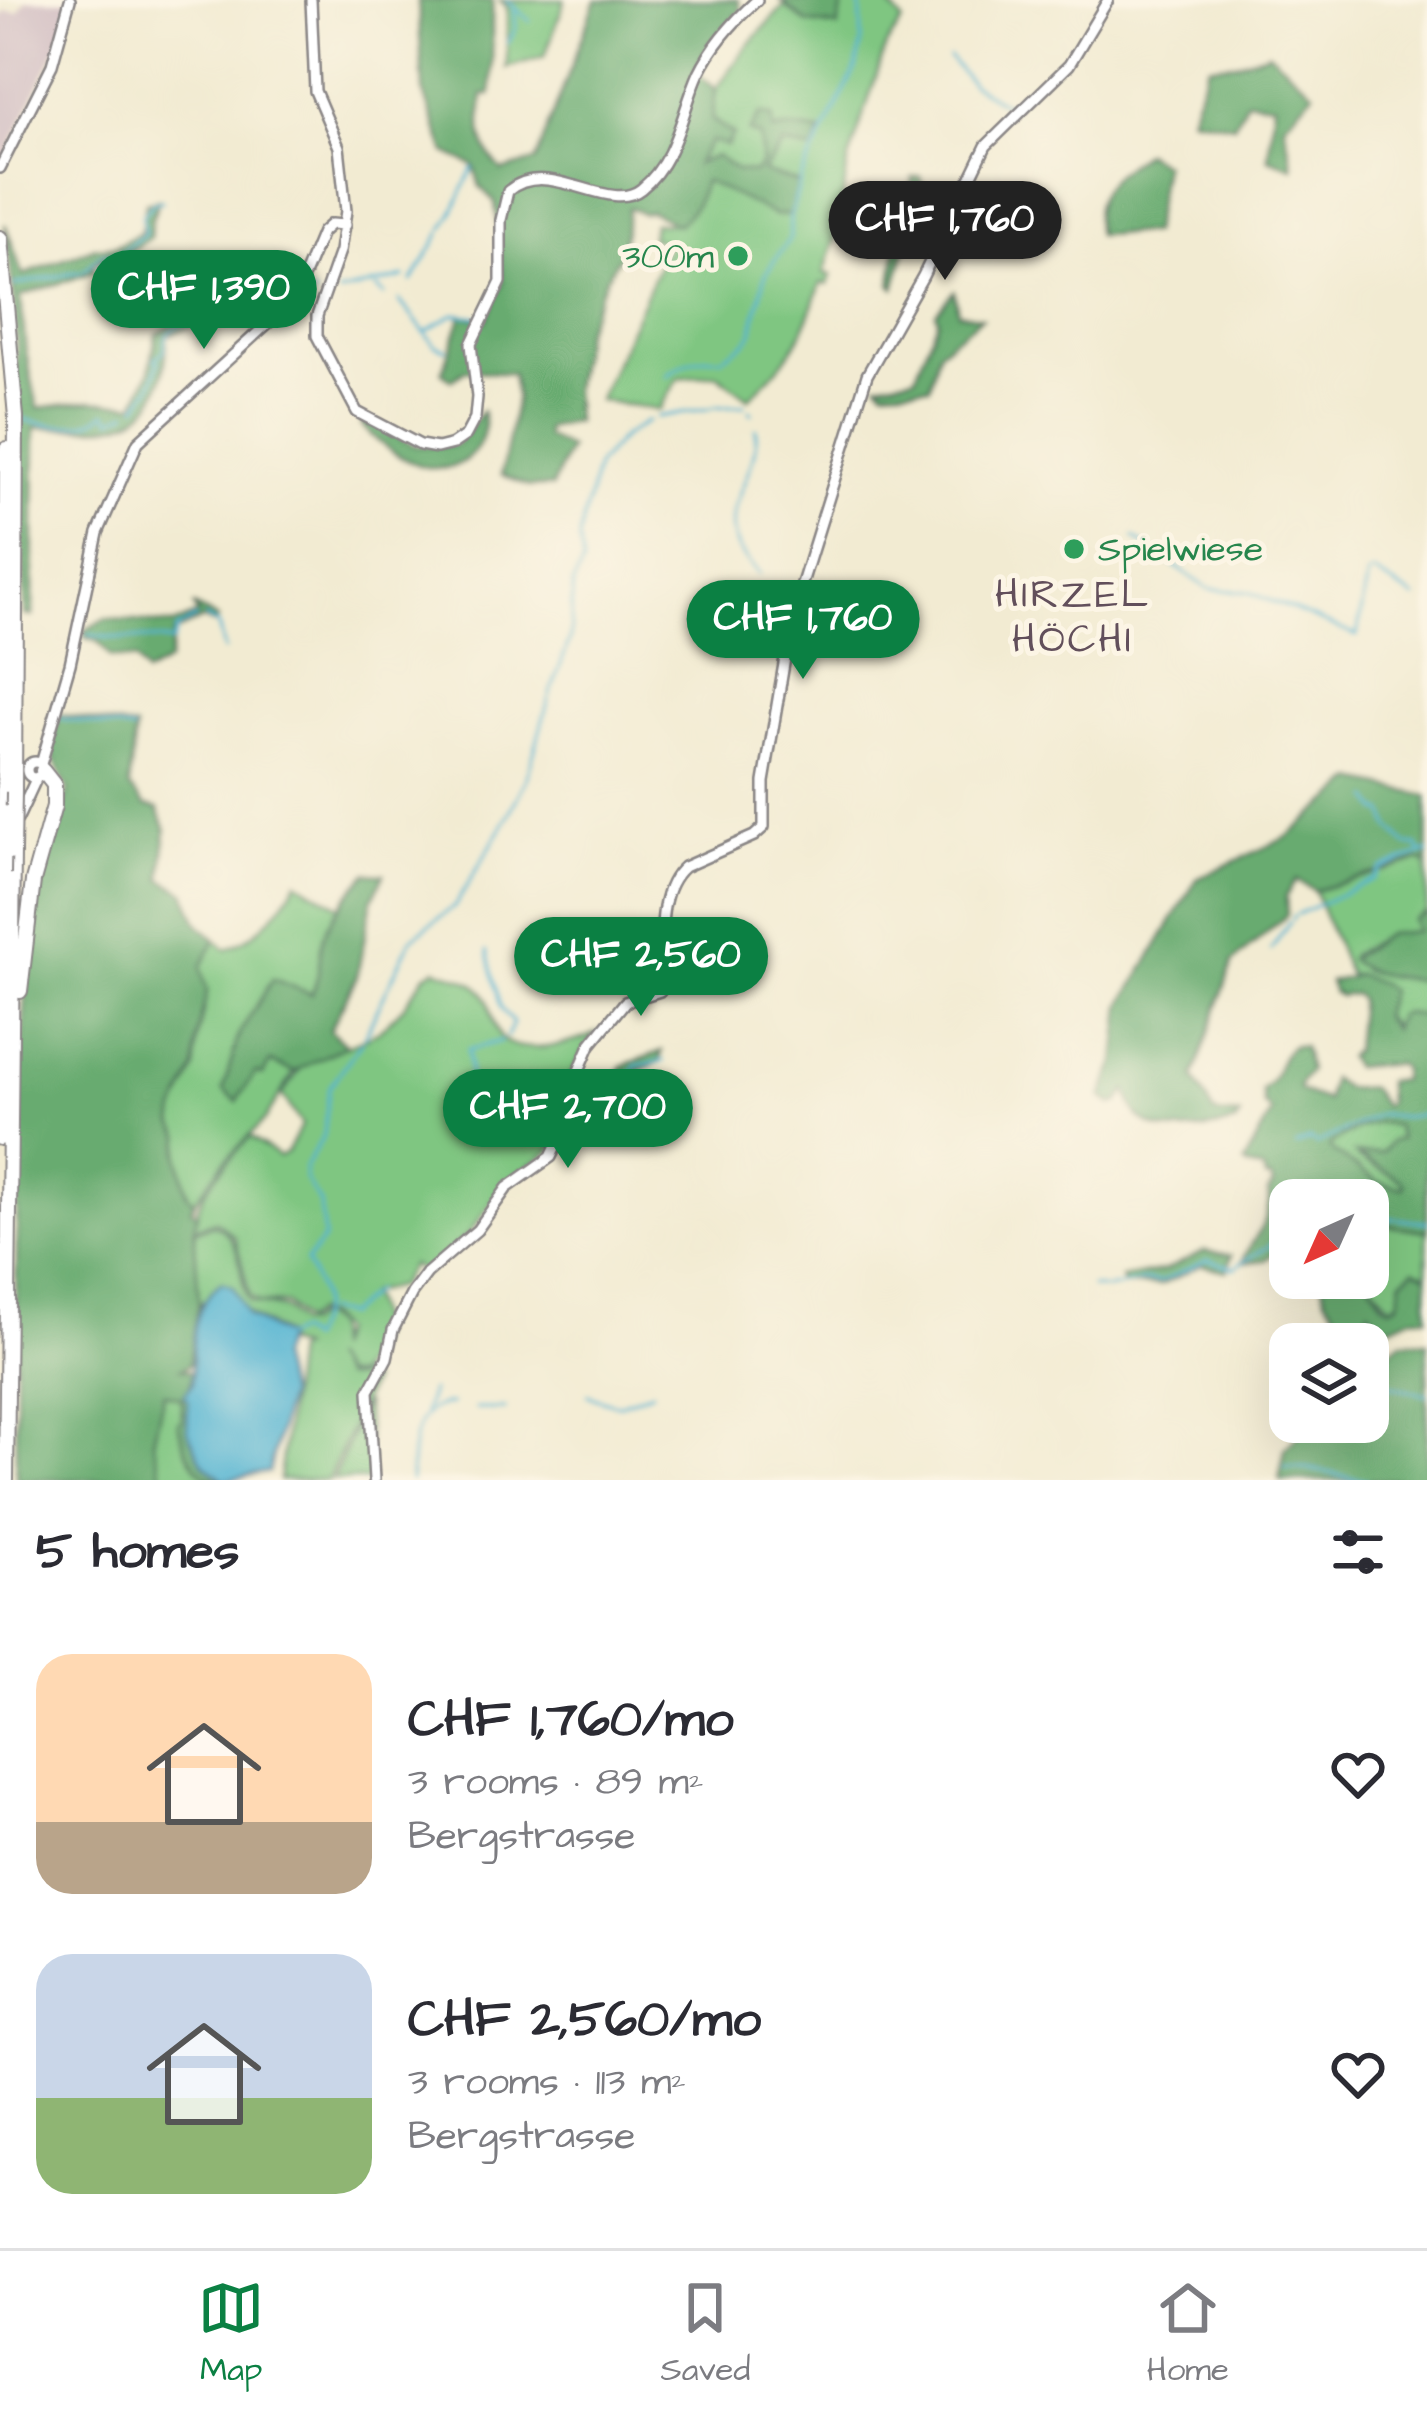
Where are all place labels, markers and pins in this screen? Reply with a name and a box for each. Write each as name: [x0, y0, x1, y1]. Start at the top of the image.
pin: CHF 1,760: [808, 181, 1082, 283]
place label: 300m: [622, 231, 714, 282]
marker: 300m: [725, 243, 751, 269]
pin: CHF 1,390: [67, 250, 341, 352]
place label: Spielwiese: [1098, 524, 1263, 575]
marker: Spielwiese: [1061, 536, 1087, 562]
pin: CHF 1,760: [666, 580, 940, 682]
pin: CHF 2,560: [504, 917, 778, 1019]
pin: CHF 2,700: [431, 1069, 705, 1171]

